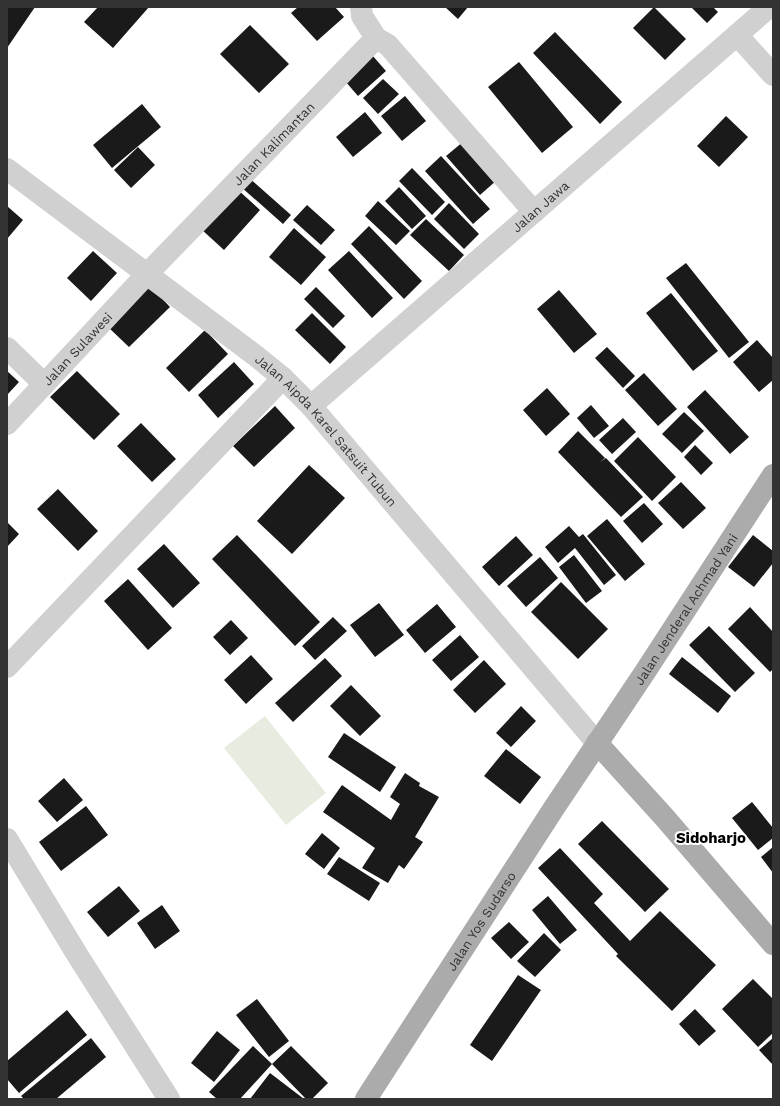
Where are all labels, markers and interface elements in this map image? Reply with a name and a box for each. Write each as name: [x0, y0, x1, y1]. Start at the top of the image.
street label: Jalan Kalimantan: [230, 99, 318, 189]
street label: Jalan Jawa: [509, 177, 573, 235]
street label: Jalan Sulawesi: [40, 309, 115, 389]
street label: Jalan Aipda Karel Satsuit Tubun: [252, 352, 400, 510]
street label: Jalan Jenderal Achmad Yani: [632, 531, 741, 688]
district label: Sidoharjo: [676, 829, 746, 847]
street label: Jalan Yos Sudarso: [444, 869, 519, 974]

